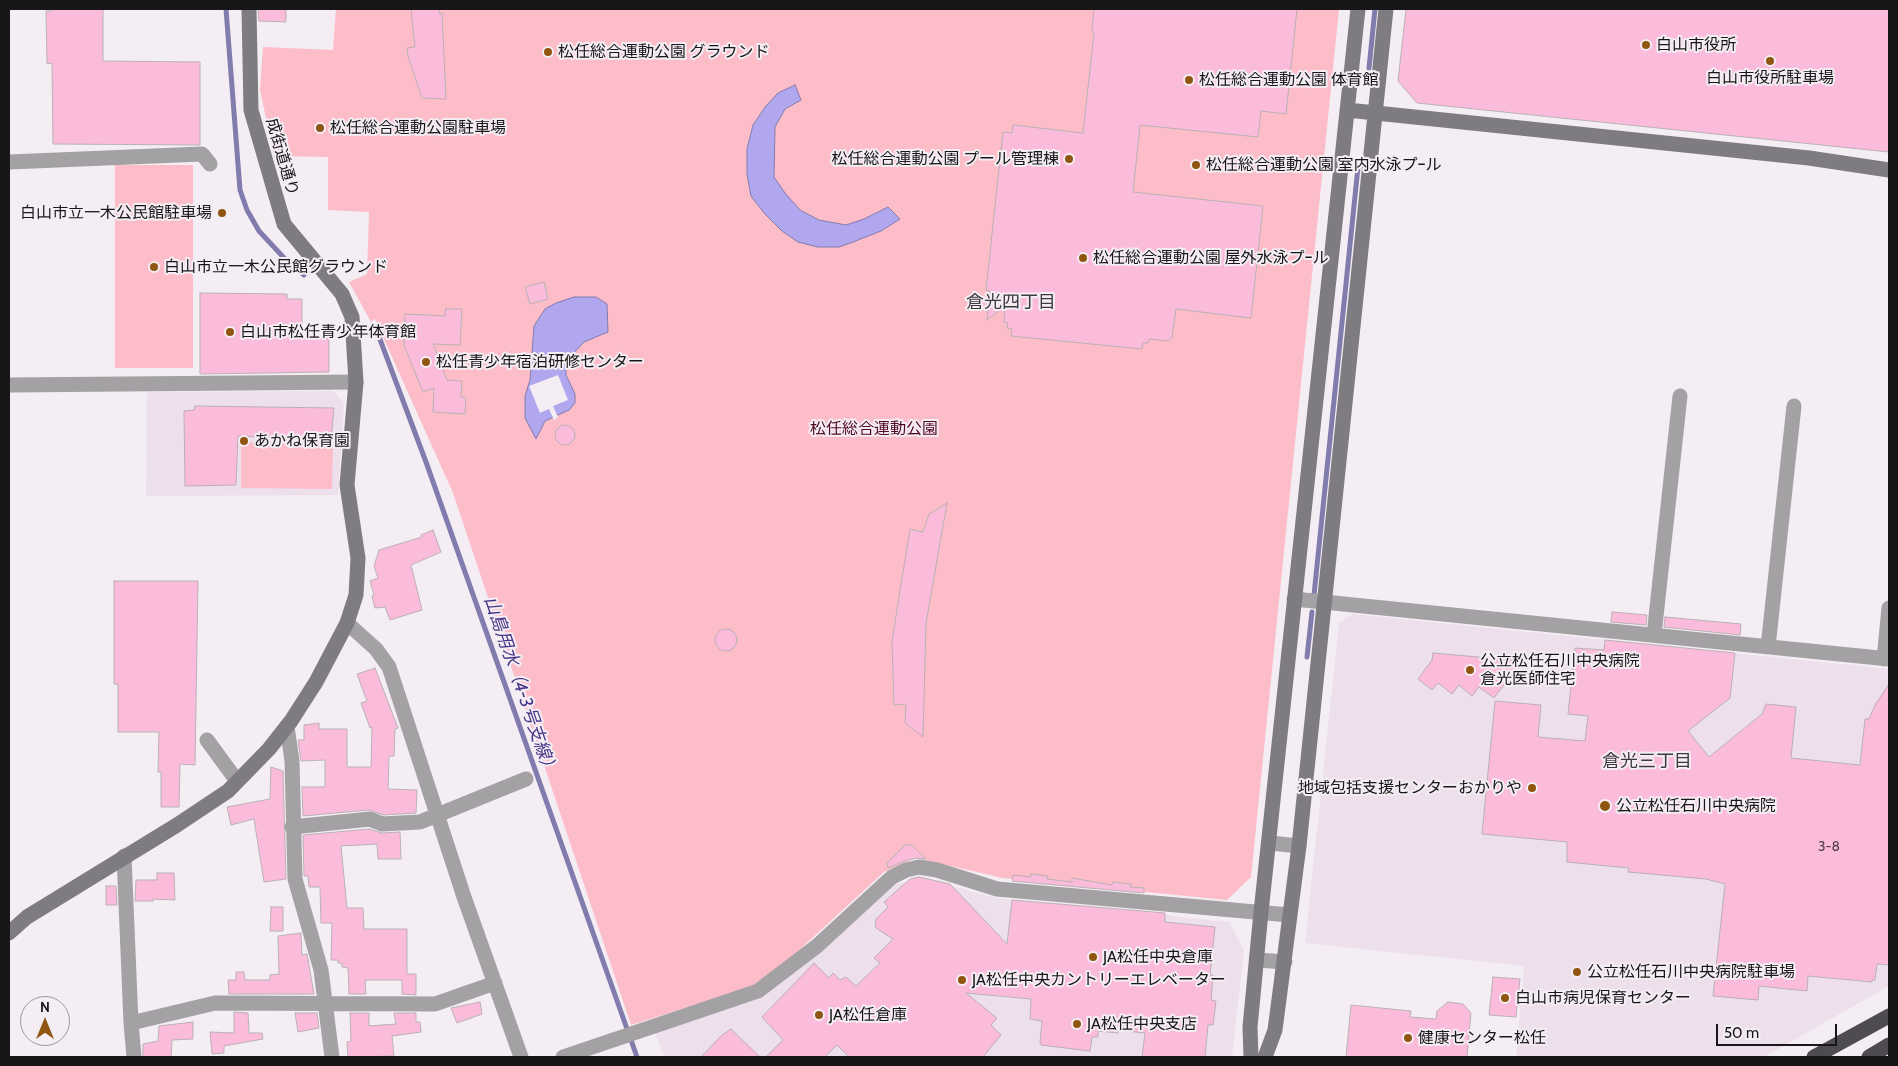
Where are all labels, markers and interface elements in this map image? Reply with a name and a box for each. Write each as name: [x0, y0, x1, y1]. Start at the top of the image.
place label: 白山市役所: [1656, 35, 1736, 55]
marker: 白山市役所: [1640, 39, 1652, 51]
place label: 松任総合運動公園 グラウンド: [558, 42, 770, 62]
marker: 松任総合運動公園 グラウンド: [542, 46, 554, 58]
marker: 白山市役所駐車場: [1764, 55, 1776, 67]
place label: 白山市役所駐車場: [1706, 68, 1834, 88]
place label: 松任総合運動公園 体育館: [1199, 70, 1379, 90]
marker: 松任総合運動公園 体育館: [1183, 74, 1195, 86]
street label: 成街道通り: [262, 116, 302, 198]
place label: 松任総合運動公園駐車場: [330, 118, 506, 138]
marker: 松任総合運動公園駐車場: [314, 122, 326, 134]
place label: 松任総合運動公園 プール管理棟: [831, 149, 1059, 169]
marker: 松任総合運動公園 プール管理棟: [1063, 153, 1075, 165]
place label: 松任総合運動公園 室内水泳プｰル: [1206, 155, 1442, 175]
marker: 松任総合運動公園 室内水泳プｰル: [1190, 159, 1202, 171]
place label: 白山市立一木公民館駐車場: [20, 203, 212, 223]
marker: 白山市立一木公民館駐車場: [216, 207, 228, 219]
place label: 松任総合運動公園 屋外水泳プｰル: [1093, 248, 1329, 268]
marker: 松任総合運動公園 屋外水泳プｰル: [1077, 252, 1089, 264]
place label: 白山市立一木公民館グラウンド: [164, 257, 388, 277]
marker: 白山市立一木公民館グラウンド: [148, 261, 160, 273]
district label: 倉光四丁目: [966, 292, 1056, 314]
place label: 白山市松任青少年体育館: [240, 322, 416, 342]
marker: 白山市松任青少年体育館: [224, 326, 236, 338]
place label: 松任青少年宿泊研修センター: [436, 352, 644, 372]
marker: 松任青少年宿泊研修センター: [420, 356, 432, 368]
park label: 松任総合運動公園: [810, 419, 938, 439]
place label: あかね保育園: [254, 431, 350, 451]
marker: あかね保育園: [238, 435, 250, 447]
water label: 山島用水（4-3号支線）: [479, 593, 561, 779]
place label: 公立松任石川中央病院 倉光医師住宅: [1480, 651, 1640, 689]
marker: 公立松任石川中央病院 倉光医師住宅: [1464, 664, 1476, 676]
district label: 倉光三丁目: [1602, 751, 1692, 773]
place label: 地域包括支援センターおかりや: [1298, 778, 1522, 798]
marker: 地域包括支援センターおかりや: [1526, 782, 1538, 794]
place label: 公立松任石川中央病院: [1616, 796, 1776, 816]
marker: 公立松任石川中央病院: [1598, 799, 1612, 813]
house number: 3-8: [1818, 839, 1840, 855]
place label: JA松任中央倉庫: [1103, 947, 1213, 967]
marker: JA松任中央倉庫: [1087, 951, 1099, 963]
place label: 公立松任石川中央病院駐車場: [1587, 962, 1795, 982]
marker: 公立松任石川中央病院駐車場: [1571, 966, 1583, 978]
place label: JA松任中央カントリーエレベーター: [972, 970, 1226, 990]
marker: JA松任中央カントリーエレベーター: [956, 974, 968, 986]
place label: 白山市病児保育センター: [1515, 988, 1691, 1008]
marker: 白山市病児保育センター: [1499, 992, 1511, 1004]
north arrow: [20, 996, 70, 1046]
text: N: [40, 998, 50, 1016]
place label: JA松任倉庫: [829, 1005, 907, 1025]
marker: JA松任倉庫: [813, 1009, 825, 1021]
place label: JA松任中央支店: [1087, 1014, 1197, 1034]
scale bar: [1718, 1014, 1839, 1046]
marker: JA松任中央支店: [1071, 1018, 1083, 1030]
text: 50 m: [1724, 1024, 1759, 1042]
place label: 健康センター松任: [1418, 1028, 1546, 1048]
marker: 健康センター松任: [1402, 1032, 1414, 1044]

